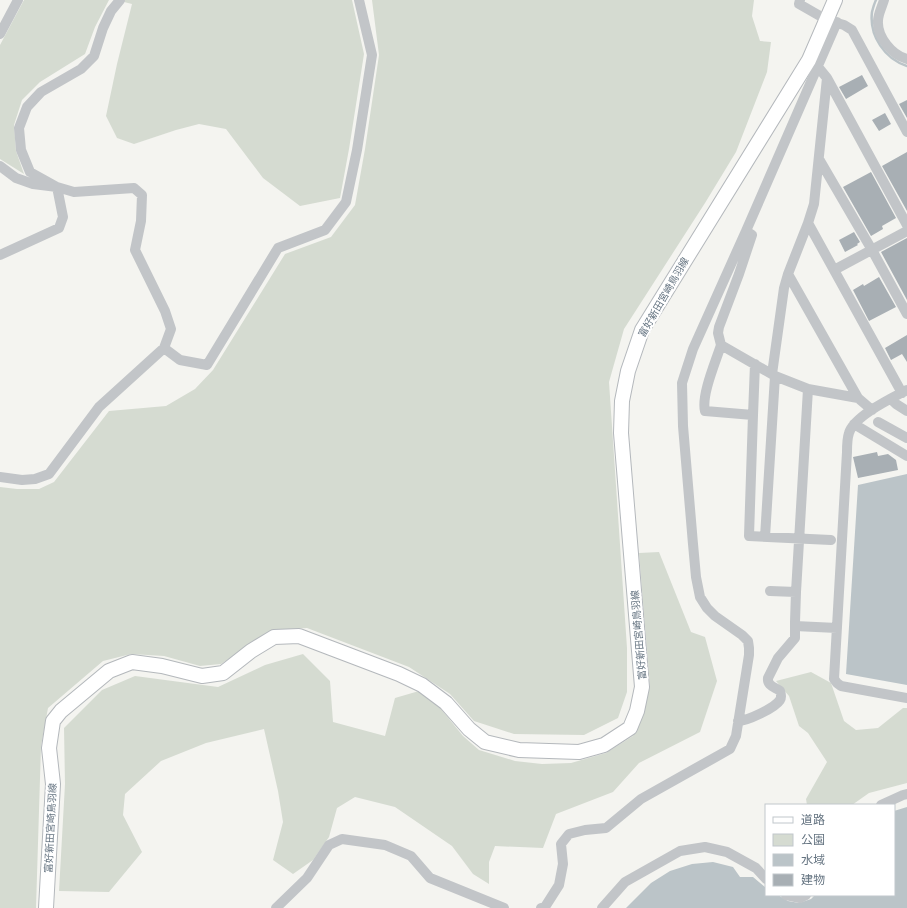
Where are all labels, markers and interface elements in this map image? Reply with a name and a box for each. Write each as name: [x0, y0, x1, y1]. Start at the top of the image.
street label: 富好新田宮崎鳥羽線: [635, 255, 692, 339]
street label: 富好新田宮崎鳥羽線: [628, 590, 649, 680]
street label: 富好新田宮崎鳥羽線: [42, 783, 59, 873]
legend: [765, 804, 895, 896]
text: 道路: [801, 812, 825, 827]
text: 公園: [801, 832, 825, 847]
text: 水域: [801, 852, 825, 867]
text: 建物: [801, 872, 825, 887]

